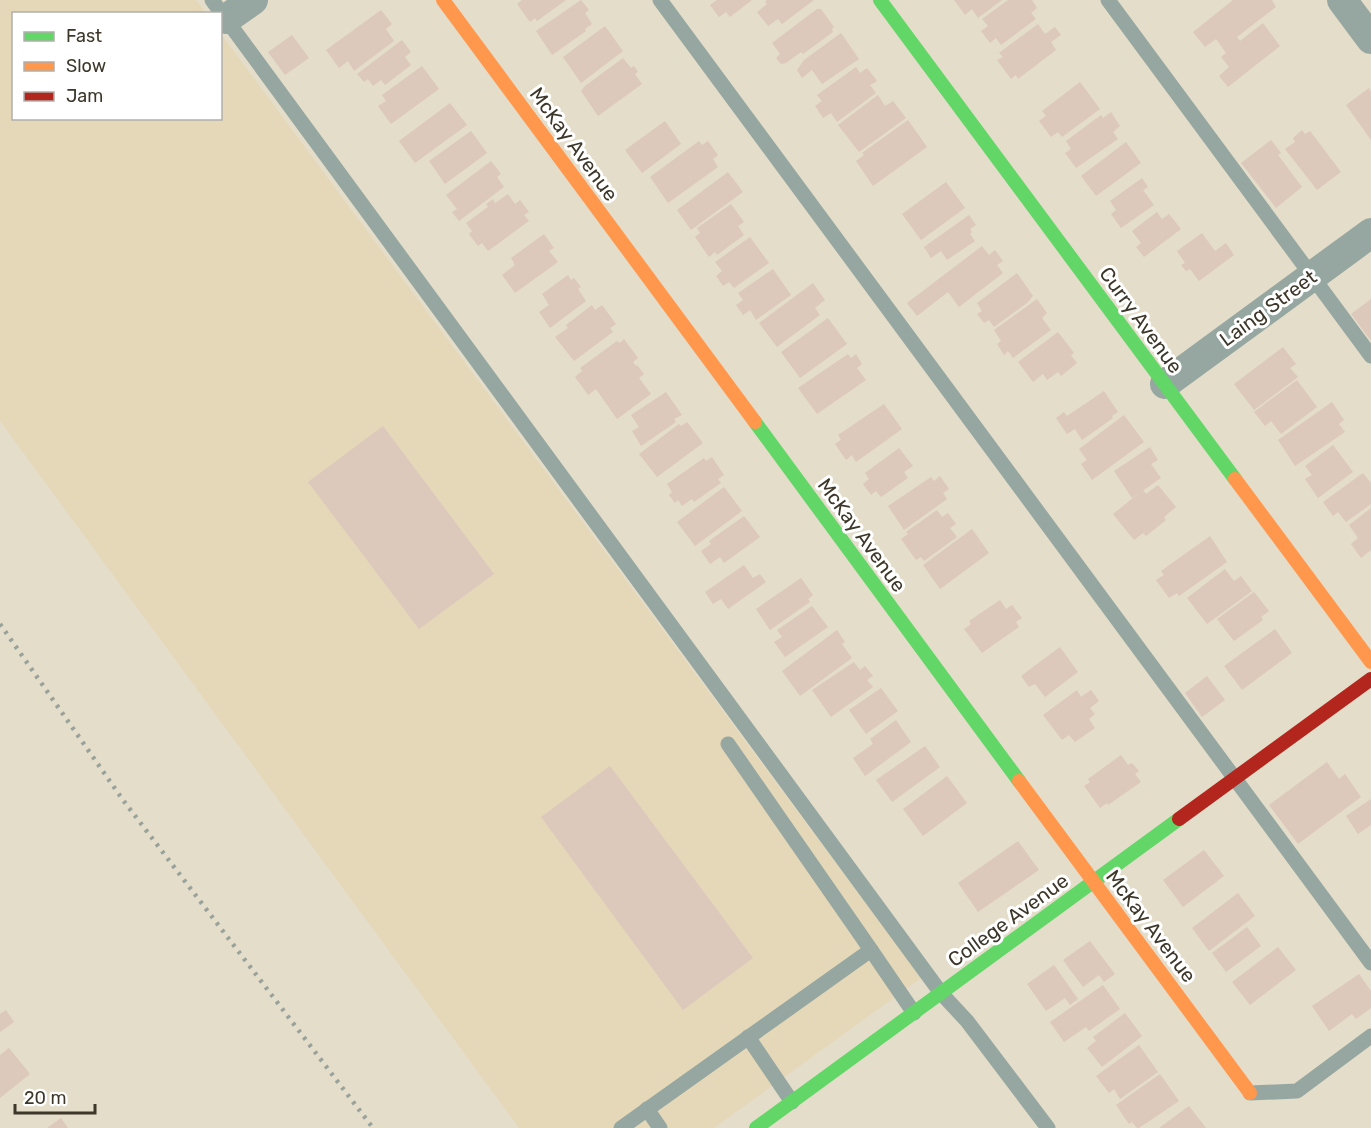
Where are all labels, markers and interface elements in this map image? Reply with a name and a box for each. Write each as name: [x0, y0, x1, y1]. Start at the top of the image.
legend: [12, 12, 222, 120]
text: Fast: [66, 25, 102, 47]
text: Slow: [66, 55, 106, 77]
street label: McKay Avenue: [525, 83, 623, 205]
text: Jam: [66, 85, 103, 107]
street label: Curry Avenue: [1094, 262, 1188, 378]
street label: Laing Street: [1215, 265, 1321, 351]
street label: McKay Avenue: [813, 474, 911, 596]
street label: McKay Avenue: [1101, 865, 1201, 987]
street label: College Avenue: [943, 868, 1073, 972]
scale bar: [15, 1077, 94, 1115]
text: 20 m: [24, 1087, 66, 1109]

